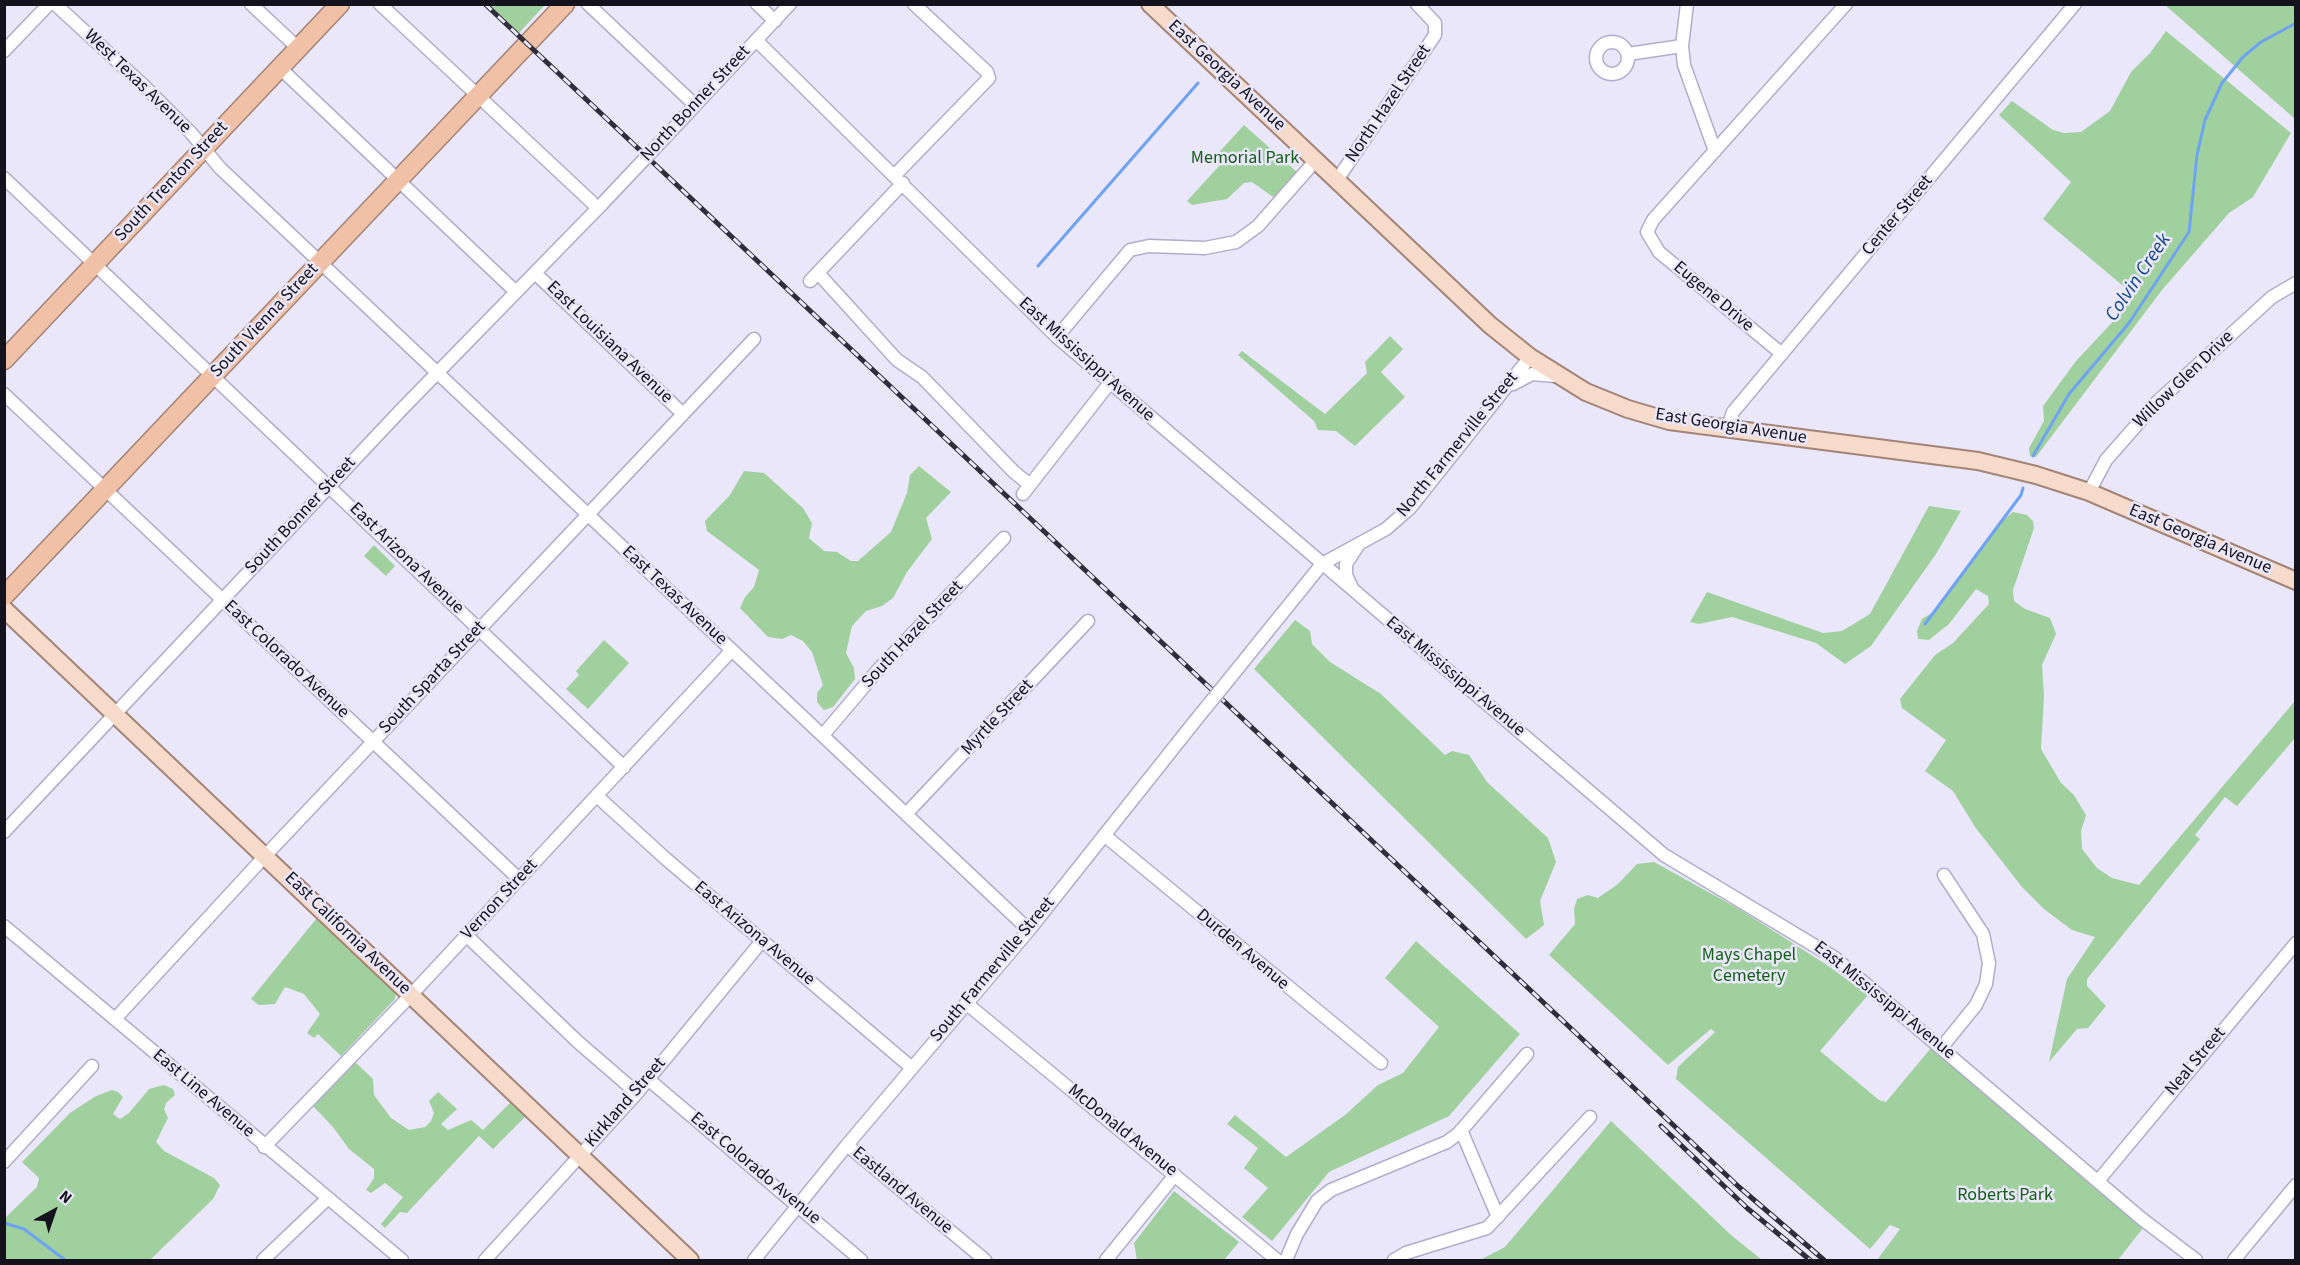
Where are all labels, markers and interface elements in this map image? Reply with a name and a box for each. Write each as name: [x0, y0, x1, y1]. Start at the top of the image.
street label: East Georgia Avenue: [1163, 16, 1289, 136]
street label: West Texas Avenue: [79, 25, 195, 139]
street label: North Bonner Street: [637, 41, 755, 167]
street label: North Hazel Street: [1342, 41, 1436, 167]
street label: South Trenton Street: [111, 117, 233, 247]
park label: Memorial Park: [1191, 148, 1299, 170]
street label: Center Street: [1858, 171, 1938, 261]
water label: Colvin Creek: [2101, 230, 2177, 326]
street label: Eugene Drive: [1668, 257, 1758, 337]
street label: South Vienna Street: [206, 259, 324, 383]
street label: East Louisiana Avenue: [541, 277, 677, 409]
street label: East Mississippi Avenue: [1014, 293, 1158, 427]
street label: Willow Glen Drive: [2129, 327, 2239, 433]
street label: North Farmerville Street: [1393, 368, 1523, 522]
street label: East Georgia Avenue: [1654, 404, 1808, 450]
street label: South Bonner Street: [241, 453, 361, 579]
street label: East Arizona Avenue: [344, 499, 468, 619]
street label: East Georgia Avenue: [2125, 500, 2275, 580]
street label: East Texas Avenue: [617, 542, 731, 650]
street label: South Hazel Street: [858, 577, 968, 693]
street label: East Colorado Avenue: [219, 596, 353, 724]
street label: East Mississippi Avenue: [1381, 612, 1529, 742]
street label: South Sparta Street: [375, 617, 491, 739]
street label: Myrtle Street: [957, 676, 1039, 760]
street label: Vernon Street: [457, 855, 543, 945]
street label: East California Avenue: [279, 868, 415, 1000]
street label: East Arizona Avenue: [689, 877, 819, 991]
street label: South Farmerville Street: [926, 893, 1060, 1047]
street label: Durden Avenue: [1191, 905, 1293, 995]
street label: East Mississippi Avenue: [1809, 937, 1959, 1065]
park label: Mays Chapel Cemetery: [1702, 945, 1796, 988]
street label: Neal Street: [2161, 1023, 2231, 1101]
street label: East Line Avenue: [148, 1045, 258, 1143]
street label: Kirkland Street: [581, 1054, 671, 1152]
street label: McDonald Avenue: [1063, 1080, 1181, 1182]
street label: East Colorado Avenue: [685, 1108, 825, 1230]
street label: Eastland Avenue: [847, 1143, 957, 1239]
north arrow: [24, 1181, 84, 1241]
text: N: [54, 1185, 77, 1209]
park label: Roberts Park: [1957, 1185, 2053, 1207]

